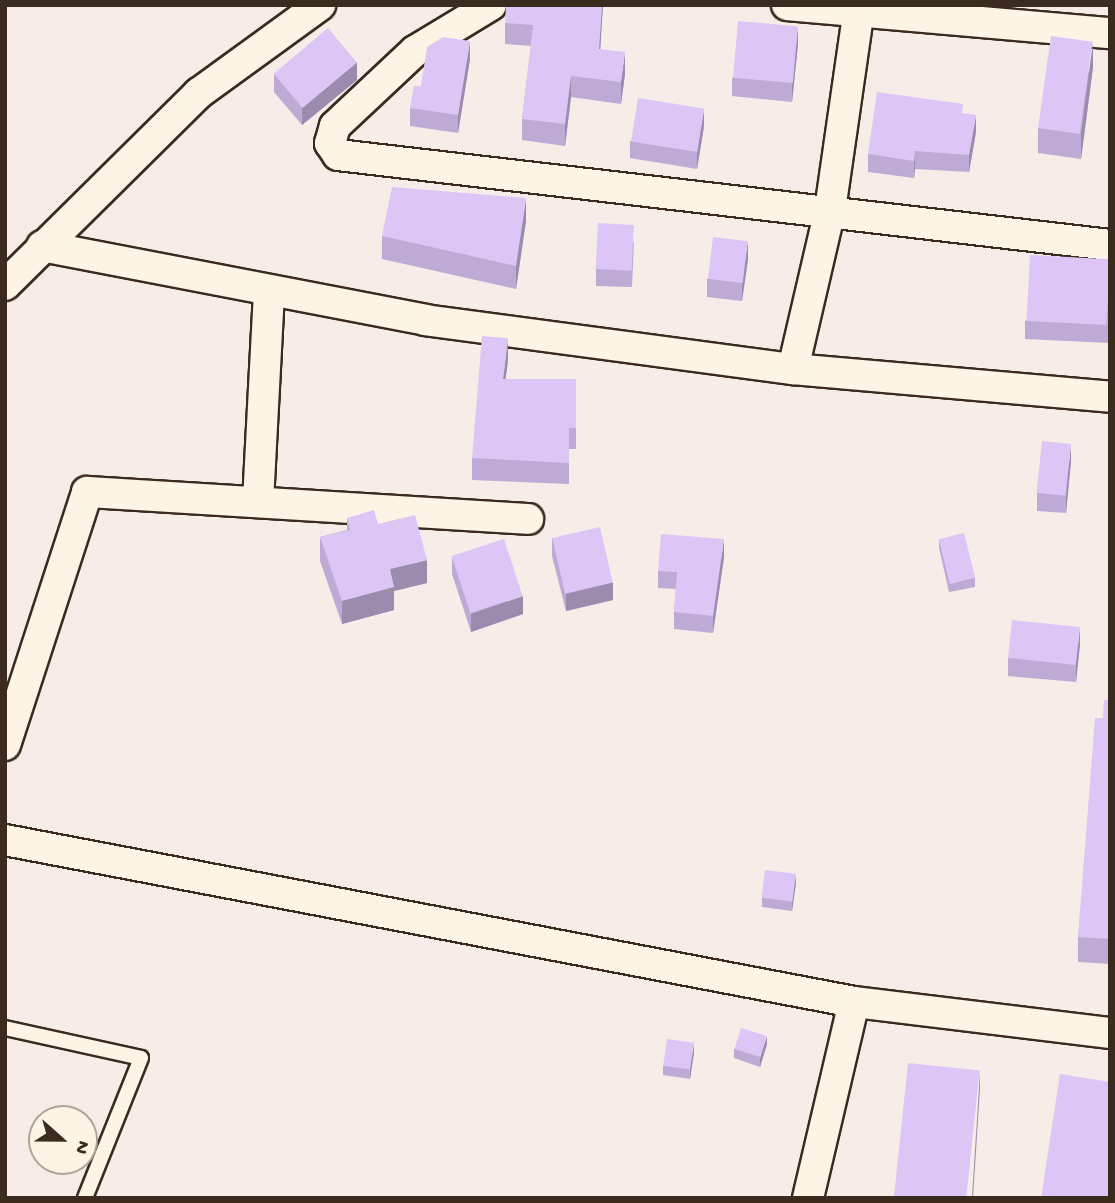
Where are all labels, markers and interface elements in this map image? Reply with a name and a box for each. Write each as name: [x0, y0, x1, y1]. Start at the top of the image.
north arrow: [28, 1105, 98, 1175]
text: N: [68, 1137, 94, 1157]

